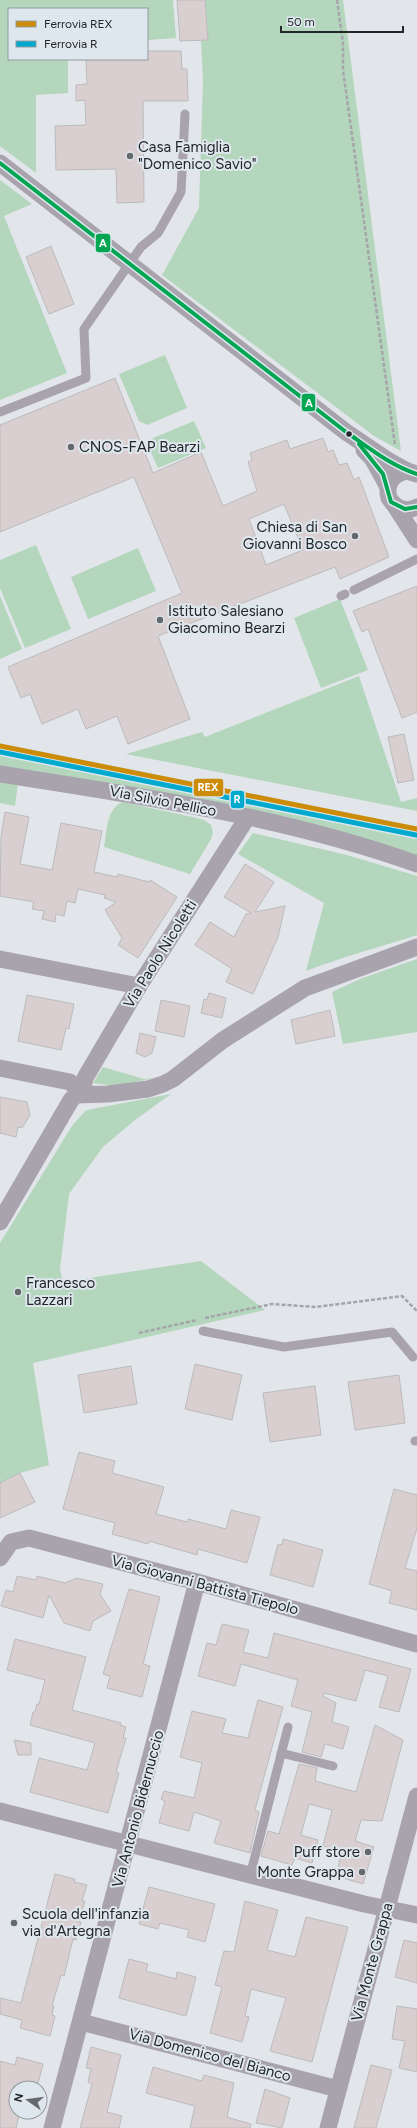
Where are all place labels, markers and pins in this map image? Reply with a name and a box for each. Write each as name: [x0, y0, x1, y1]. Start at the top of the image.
place label: Casa Famiglia "Domenico Savio": [138, 138, 257, 173]
marker: Casa Famiglia "Domenico Savio": [125, 151, 135, 161]
unlabelled marker: [344, 429, 354, 439]
place label: CNOS-FAP Bearzi: [79, 438, 200, 456]
marker: CNOS-FAP Bearzi: [66, 442, 76, 452]
place label: Chiesa di San Giovanni Bosco: [243, 518, 347, 553]
marker: Chiesa di San Giovanni Bosco: [350, 531, 360, 541]
place label: Istituto Salesiano Giacomino Bearzi: [168, 602, 285, 637]
marker: Istituto Salesiano Giacomino Bearzi: [155, 615, 165, 625]
place label: Francesco Lazzari: [26, 1274, 95, 1309]
marker: Francesco Lazzari: [13, 1287, 23, 1297]
place label: Puff store: [294, 1843, 360, 1861]
marker: Puff store: [363, 1847, 373, 1857]
place label: Monte Grappa: [257, 1863, 354, 1881]
marker: Monte Grappa: [357, 1867, 367, 1877]
place label: Scuola dell'infanzia via d'Artegna: [22, 1905, 149, 1940]
marker: Scuola dell'infanzia via d'Artegna: [9, 1918, 19, 1928]

